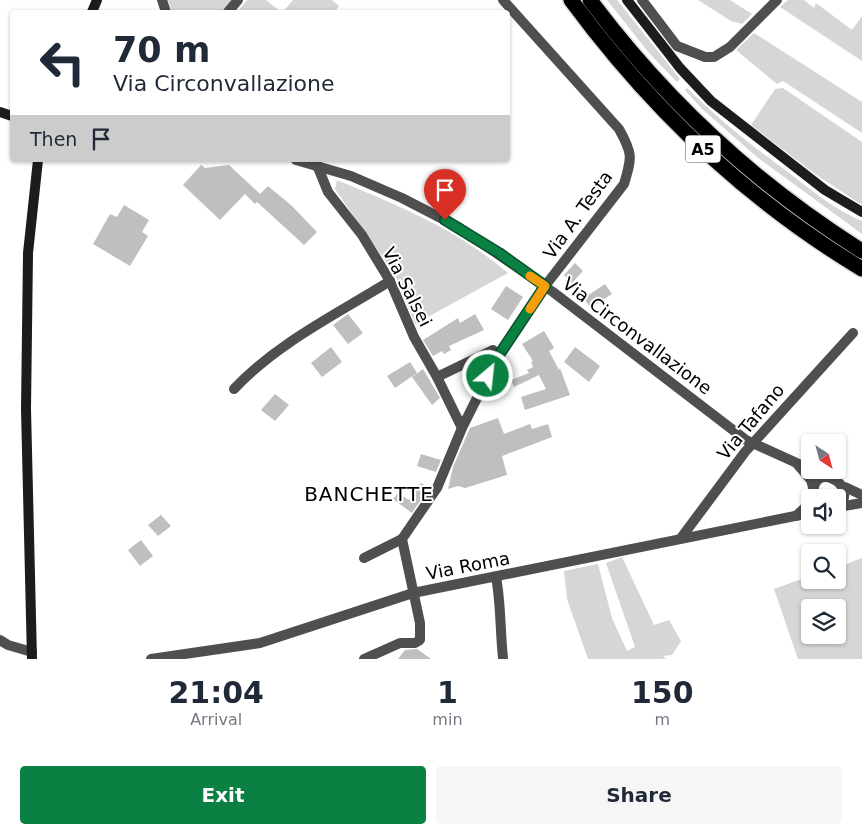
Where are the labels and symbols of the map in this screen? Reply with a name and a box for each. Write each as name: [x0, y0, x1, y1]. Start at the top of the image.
road number: A5: [686, 136, 720, 162]
street label: Via A. Testa: [539, 167, 617, 263]
pin: [424, 169, 466, 220]
street label: Via Salsei: [378, 243, 436, 330]
street label: Via Circonvallazione: [559, 273, 716, 399]
position arrow: [461, 349, 513, 401]
street label: Via Tafano: [713, 379, 788, 464]
north arrow: [801, 434, 846, 479]
district label: BANCHETTE: [304, 482, 434, 506]
street label: Via Roma: [424, 547, 512, 584]

